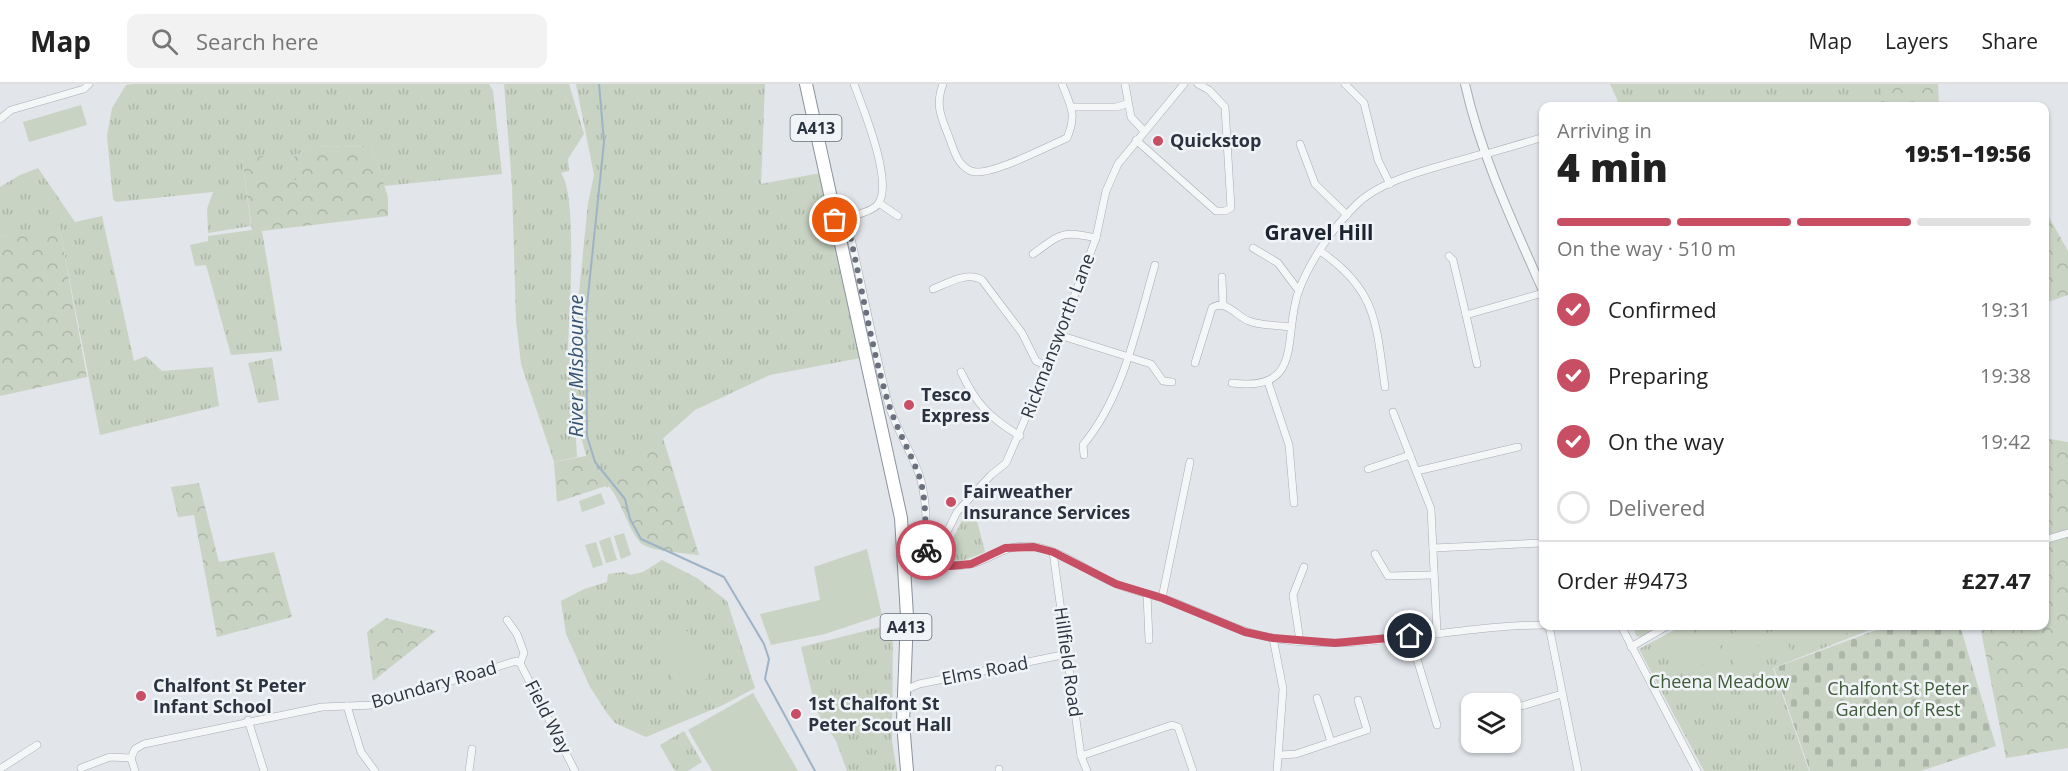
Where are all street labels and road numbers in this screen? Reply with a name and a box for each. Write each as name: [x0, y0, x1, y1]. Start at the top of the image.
road number: A413: [790, 115, 842, 141]
street label: Rickmansworth Lane: [1015, 250, 1100, 422]
street label: Hillfield Road: [1049, 605, 1089, 718]
road number: A413: [880, 614, 932, 640]
street label: Elms Road: [940, 650, 1030, 690]
street label: Boundary Road: [368, 655, 499, 713]
street label: Field Way: [520, 676, 578, 758]

